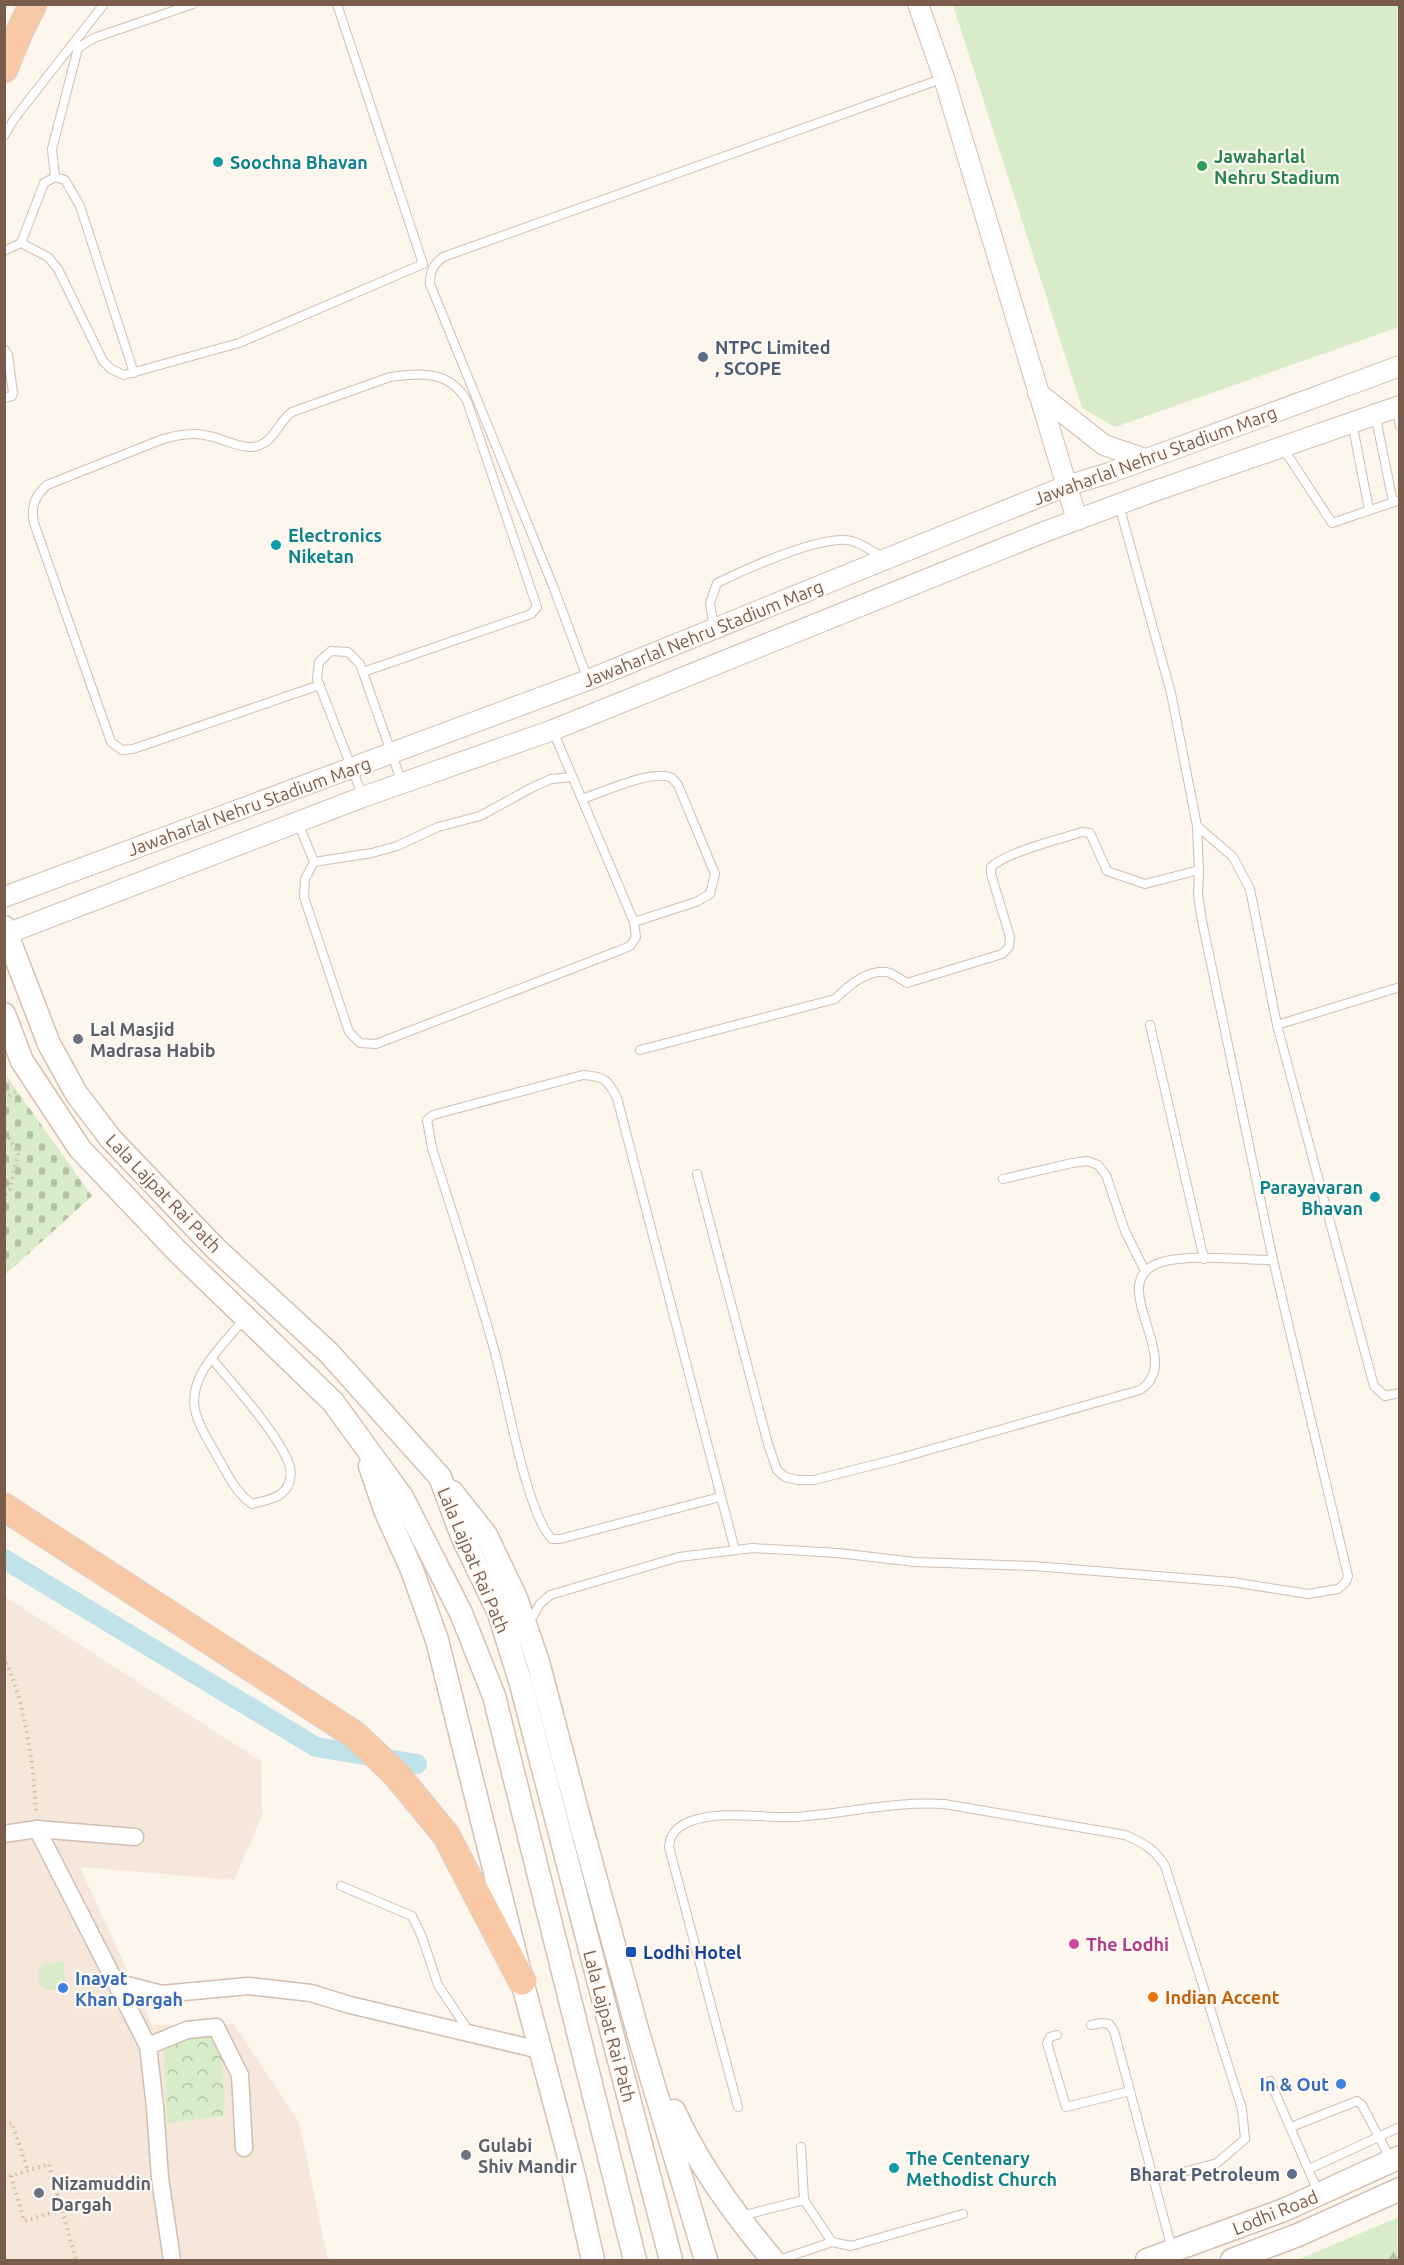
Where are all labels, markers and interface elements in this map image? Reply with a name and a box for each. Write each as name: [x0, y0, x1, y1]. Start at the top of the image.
place label: Jawaharlal Nehru Stadium: [1214, 146, 1340, 187]
place label: Soochna Bhavan: [230, 152, 368, 172]
marker: Soochna Bhavan: [211, 155, 225, 169]
marker: Jawaharlal Nehru Stadium: [1195, 159, 1209, 173]
place label: NTPC Limited , SCOPE: [715, 337, 830, 378]
marker: NTPC Limited , SCOPE: [696, 350, 710, 364]
street label: Jawaharlal Nehru Stadium Marg: [1031, 402, 1279, 508]
place label: Electronics Niketan: [288, 525, 382, 566]
marker: Electronics Niketan: [269, 538, 283, 552]
street label: Jawaharlal Nehru Stadium Marg: [580, 576, 826, 690]
street label: Jawaharlal Nehru Stadium Marg: [125, 753, 373, 859]
place label: Lal Masjid Madrasa Habib: [90, 1019, 216, 1060]
marker: Lal Masjid Madrasa Habib: [71, 1032, 85, 1046]
street label: Lala Lajpat Rai Path: [102, 1130, 226, 1256]
place label: Parayavaran Bhavan: [1259, 1177, 1363, 1218]
marker: Parayavaran Bhavan: [1368, 1190, 1382, 1204]
street label: Lala Lajpat Rai Path: [434, 1484, 514, 1636]
place label: The Lodhi: [1086, 1934, 1169, 1954]
marker: The Lodhi: [1067, 1937, 1081, 1951]
place label: Lodhi Hotel: [643, 1942, 742, 1962]
marker: Lodhi Hotel: [624, 1945, 638, 1959]
street label: Lala Lajpat Rai Path: [580, 1948, 640, 2104]
place label: Inayat Khan Dargah: [75, 1968, 183, 2009]
marker: Inayat Khan Dargah: [56, 1981, 70, 1995]
place label: Indian Accent: [1165, 1987, 1280, 2007]
marker: Indian Accent: [1146, 1990, 1160, 2004]
place label: In & Out: [1260, 2074, 1329, 2094]
marker: In & Out: [1334, 2077, 1348, 2091]
place label: Gulabi Shiv Mandir: [478, 2135, 578, 2176]
marker: Gulabi Shiv Mandir: [459, 2148, 473, 2162]
place label: The Centenary Methodist Church: [906, 2148, 1057, 2189]
marker: The Centenary Methodist Church: [887, 2161, 901, 2175]
place label: Bharat Petroleum: [1130, 2164, 1280, 2184]
marker: Bharat Petroleum: [1285, 2167, 1299, 2181]
place label: Nizamuddin Dargah: [51, 2173, 151, 2214]
marker: Nizamuddin Dargah: [32, 2186, 46, 2200]
street label: Lodhi Road: [1229, 2186, 1321, 2238]

